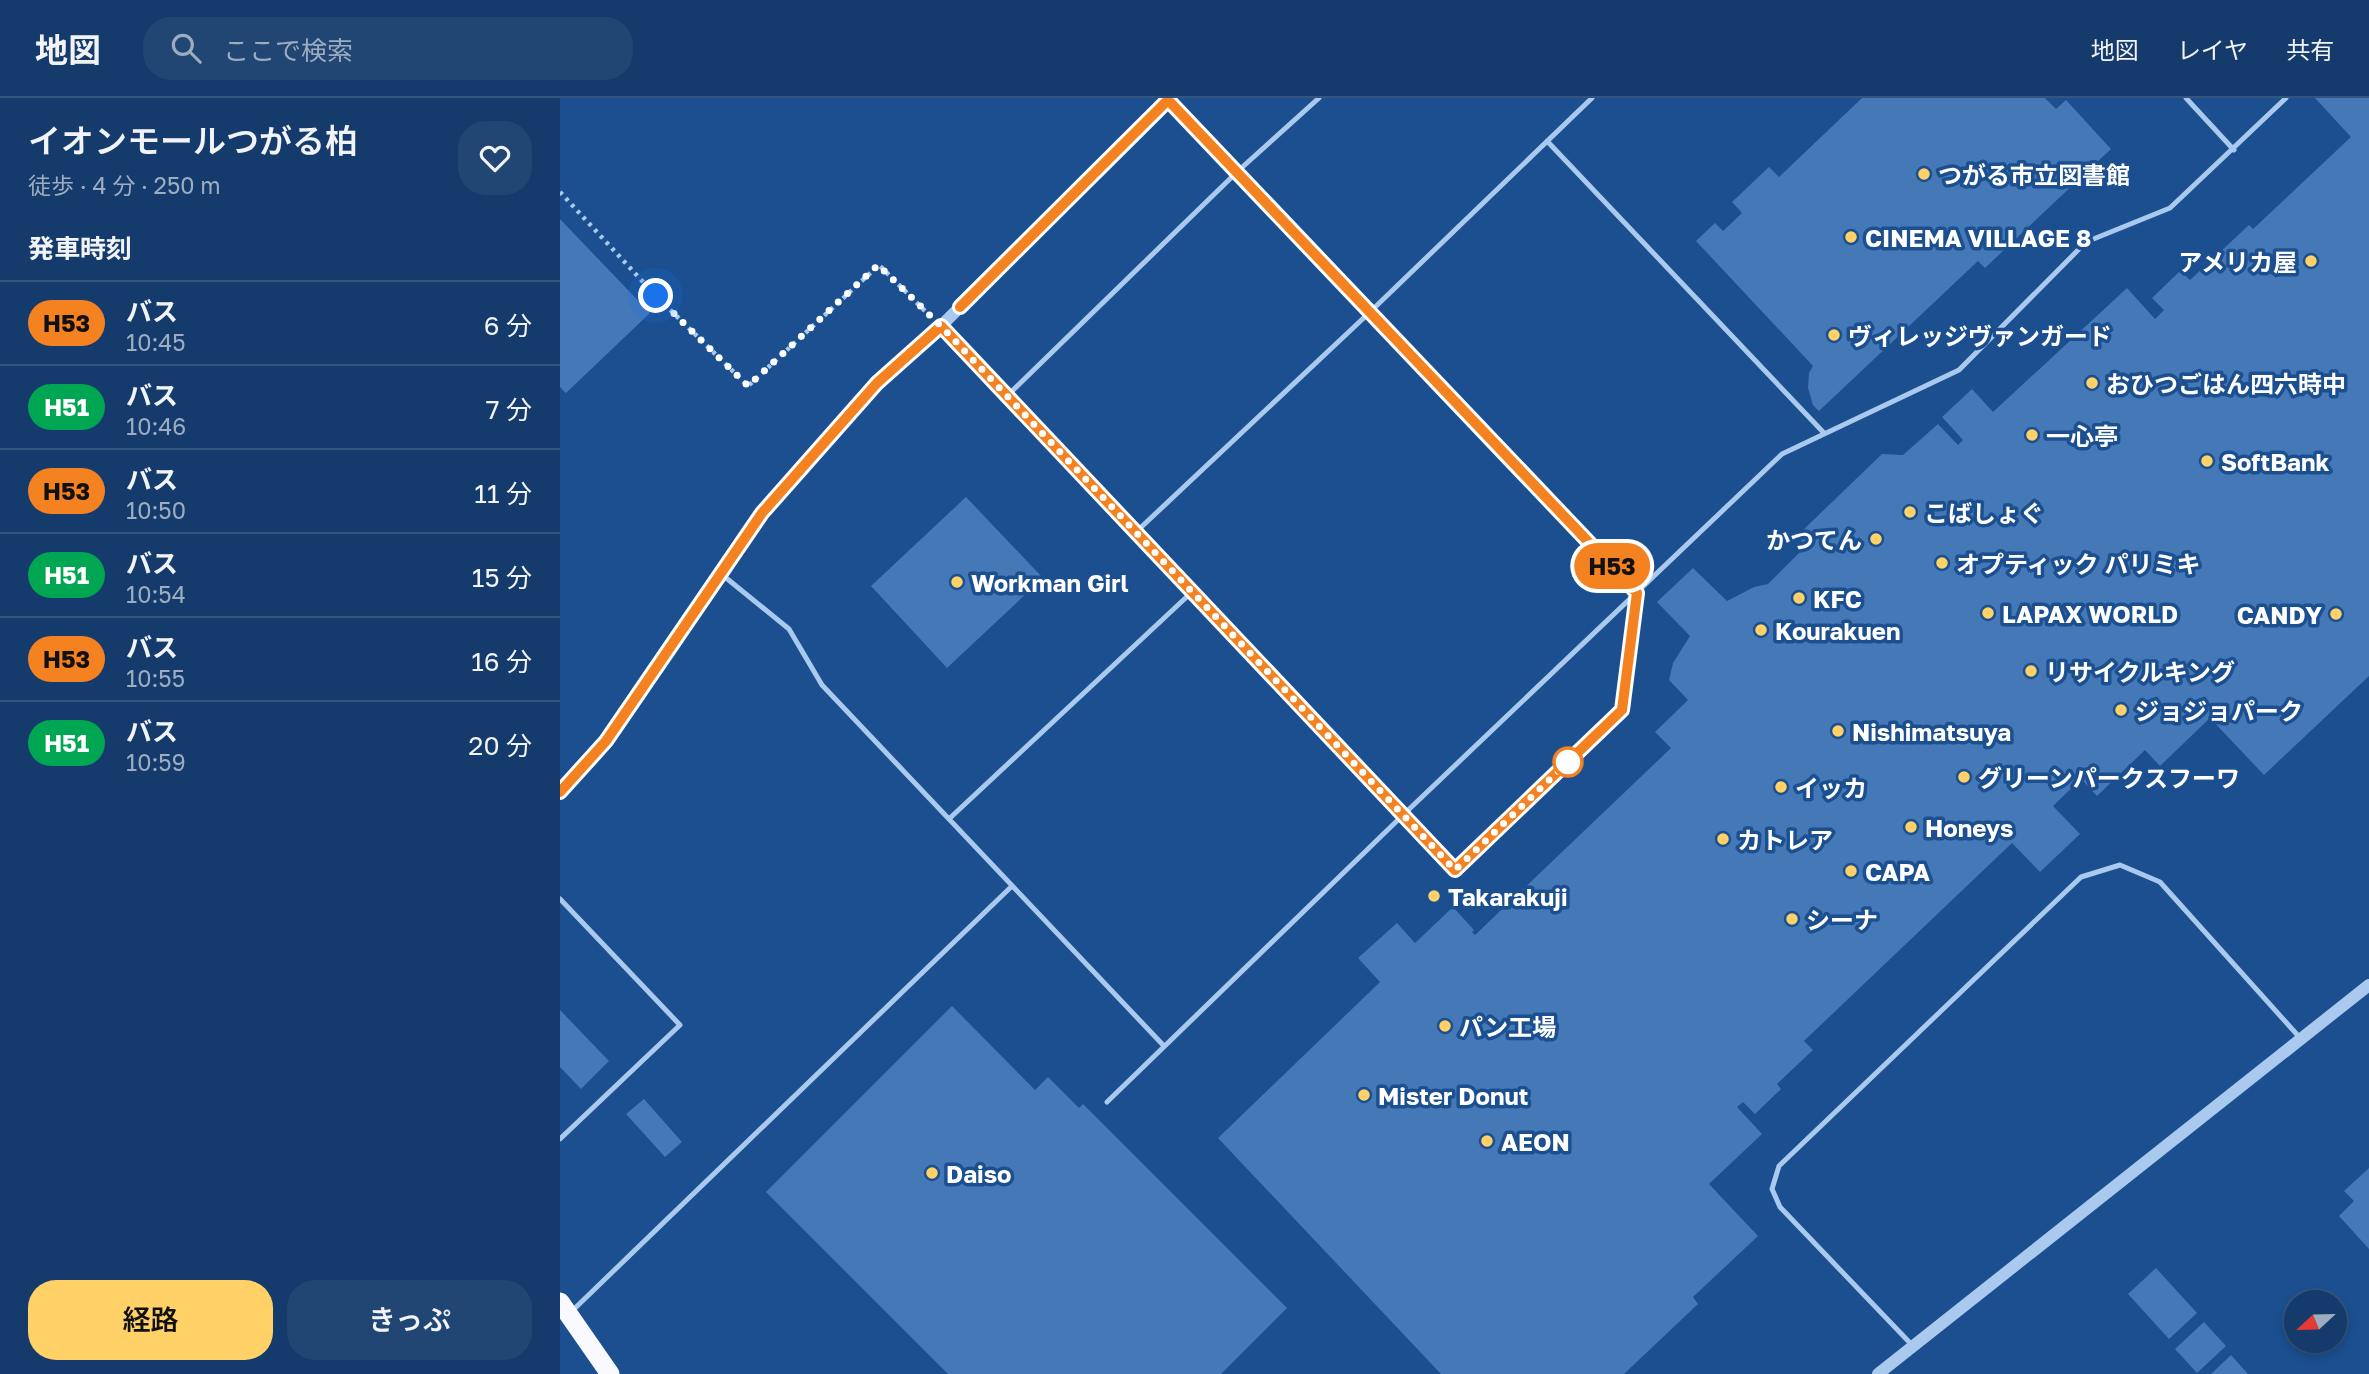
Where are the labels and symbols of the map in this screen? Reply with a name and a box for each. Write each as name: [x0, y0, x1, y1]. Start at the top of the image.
place label: つがる市立図書館: [1938, 160, 2130, 189]
marker: つがる市立図書館: [1916, 166, 1932, 182]
place label: CINEMA VILLAGE 8: [1865, 223, 2091, 252]
marker: CINEMA VILLAGE 8: [1843, 229, 1859, 245]
place label: アメリカ屋: [2178, 247, 2297, 276]
marker: アメリカ屋: [2303, 253, 2319, 269]
your location: [638, 278, 673, 313]
place label: ヴィレッジヴァンガード: [1848, 321, 2112, 350]
marker: ヴィレッジヴァンガード: [1826, 327, 1842, 343]
place label: おひつごはん四六時中: [2106, 369, 2346, 398]
marker: おひつごはん四六時中: [2084, 375, 2100, 391]
place label: 一心亭: [2046, 421, 2118, 450]
marker: 一心亭: [2024, 427, 2040, 443]
place label: SoftBank: [2221, 447, 2330, 476]
marker: SoftBank: [2199, 453, 2215, 469]
place label: こばしょぐ: [1924, 498, 2044, 527]
marker: こばしょぐ: [1902, 504, 1918, 520]
place label: かつてん: [1766, 525, 1862, 554]
marker: かつてん: [1868, 531, 1884, 547]
line badge: H53: [1572, 543, 1652, 589]
place label: オプティック パリミキ: [1956, 549, 2201, 578]
marker: オプティック パリミキ: [1934, 555, 1950, 571]
place label: Workman Girl: [971, 568, 1129, 597]
marker: Workman Girl: [949, 574, 965, 590]
place label: KFC: [1813, 584, 1862, 613]
marker: KFC: [1791, 590, 1807, 606]
place label: LAPAX WORLD: [2002, 599, 2178, 628]
place label: CANDY: [2237, 600, 2322, 629]
marker: LAPAX WORLD: [1980, 605, 1996, 621]
marker: CANDY: [2328, 606, 2344, 622]
place label: Kourakuen: [1775, 616, 1900, 645]
marker: Kourakuen: [1753, 622, 1769, 638]
place label: リサイクルキング: [2045, 657, 2235, 686]
marker: リサイクルキング: [2023, 663, 2039, 679]
place label: ジョジョパーク: [2135, 696, 2303, 725]
marker: ジョジョパーク: [2113, 702, 2129, 718]
place label: Nishimatsuya: [1852, 717, 2011, 746]
marker: Nishimatsuya: [1830, 723, 1846, 739]
unlabelled marker: [1553, 747, 1583, 777]
place label: グリーンパークスフーワ: [1978, 763, 2240, 792]
marker: グリーンパークスフーワ: [1956, 769, 1972, 785]
place label: イッカ: [1795, 773, 1867, 802]
marker: イッカ: [1773, 779, 1789, 795]
place label: Honeys: [1925, 813, 2013, 842]
marker: Honeys: [1903, 819, 1919, 835]
place label: カトレア: [1737, 825, 1833, 854]
marker: カトレア: [1715, 831, 1731, 847]
place label: CAPA: [1865, 857, 1930, 886]
marker: CAPA: [1843, 863, 1859, 879]
place label: Takarakuji: [1448, 882, 1567, 911]
marker: Takarakuji: [1426, 888, 1442, 904]
place label: シーナ: [1806, 905, 1878, 934]
marker: シーナ: [1784, 911, 1800, 927]
place label: パン工場: [1459, 1012, 1556, 1041]
marker: パン工場: [1437, 1018, 1453, 1034]
place label: Mister Donut: [1378, 1081, 1528, 1110]
marker: Mister Donut: [1356, 1087, 1372, 1103]
place label: AEON: [1501, 1127, 1570, 1156]
marker: AEON: [1479, 1133, 1495, 1149]
place label: Daiso: [946, 1159, 1012, 1188]
marker: Daiso: [924, 1165, 940, 1181]
north arrow: [2284, 1290, 2347, 1353]

